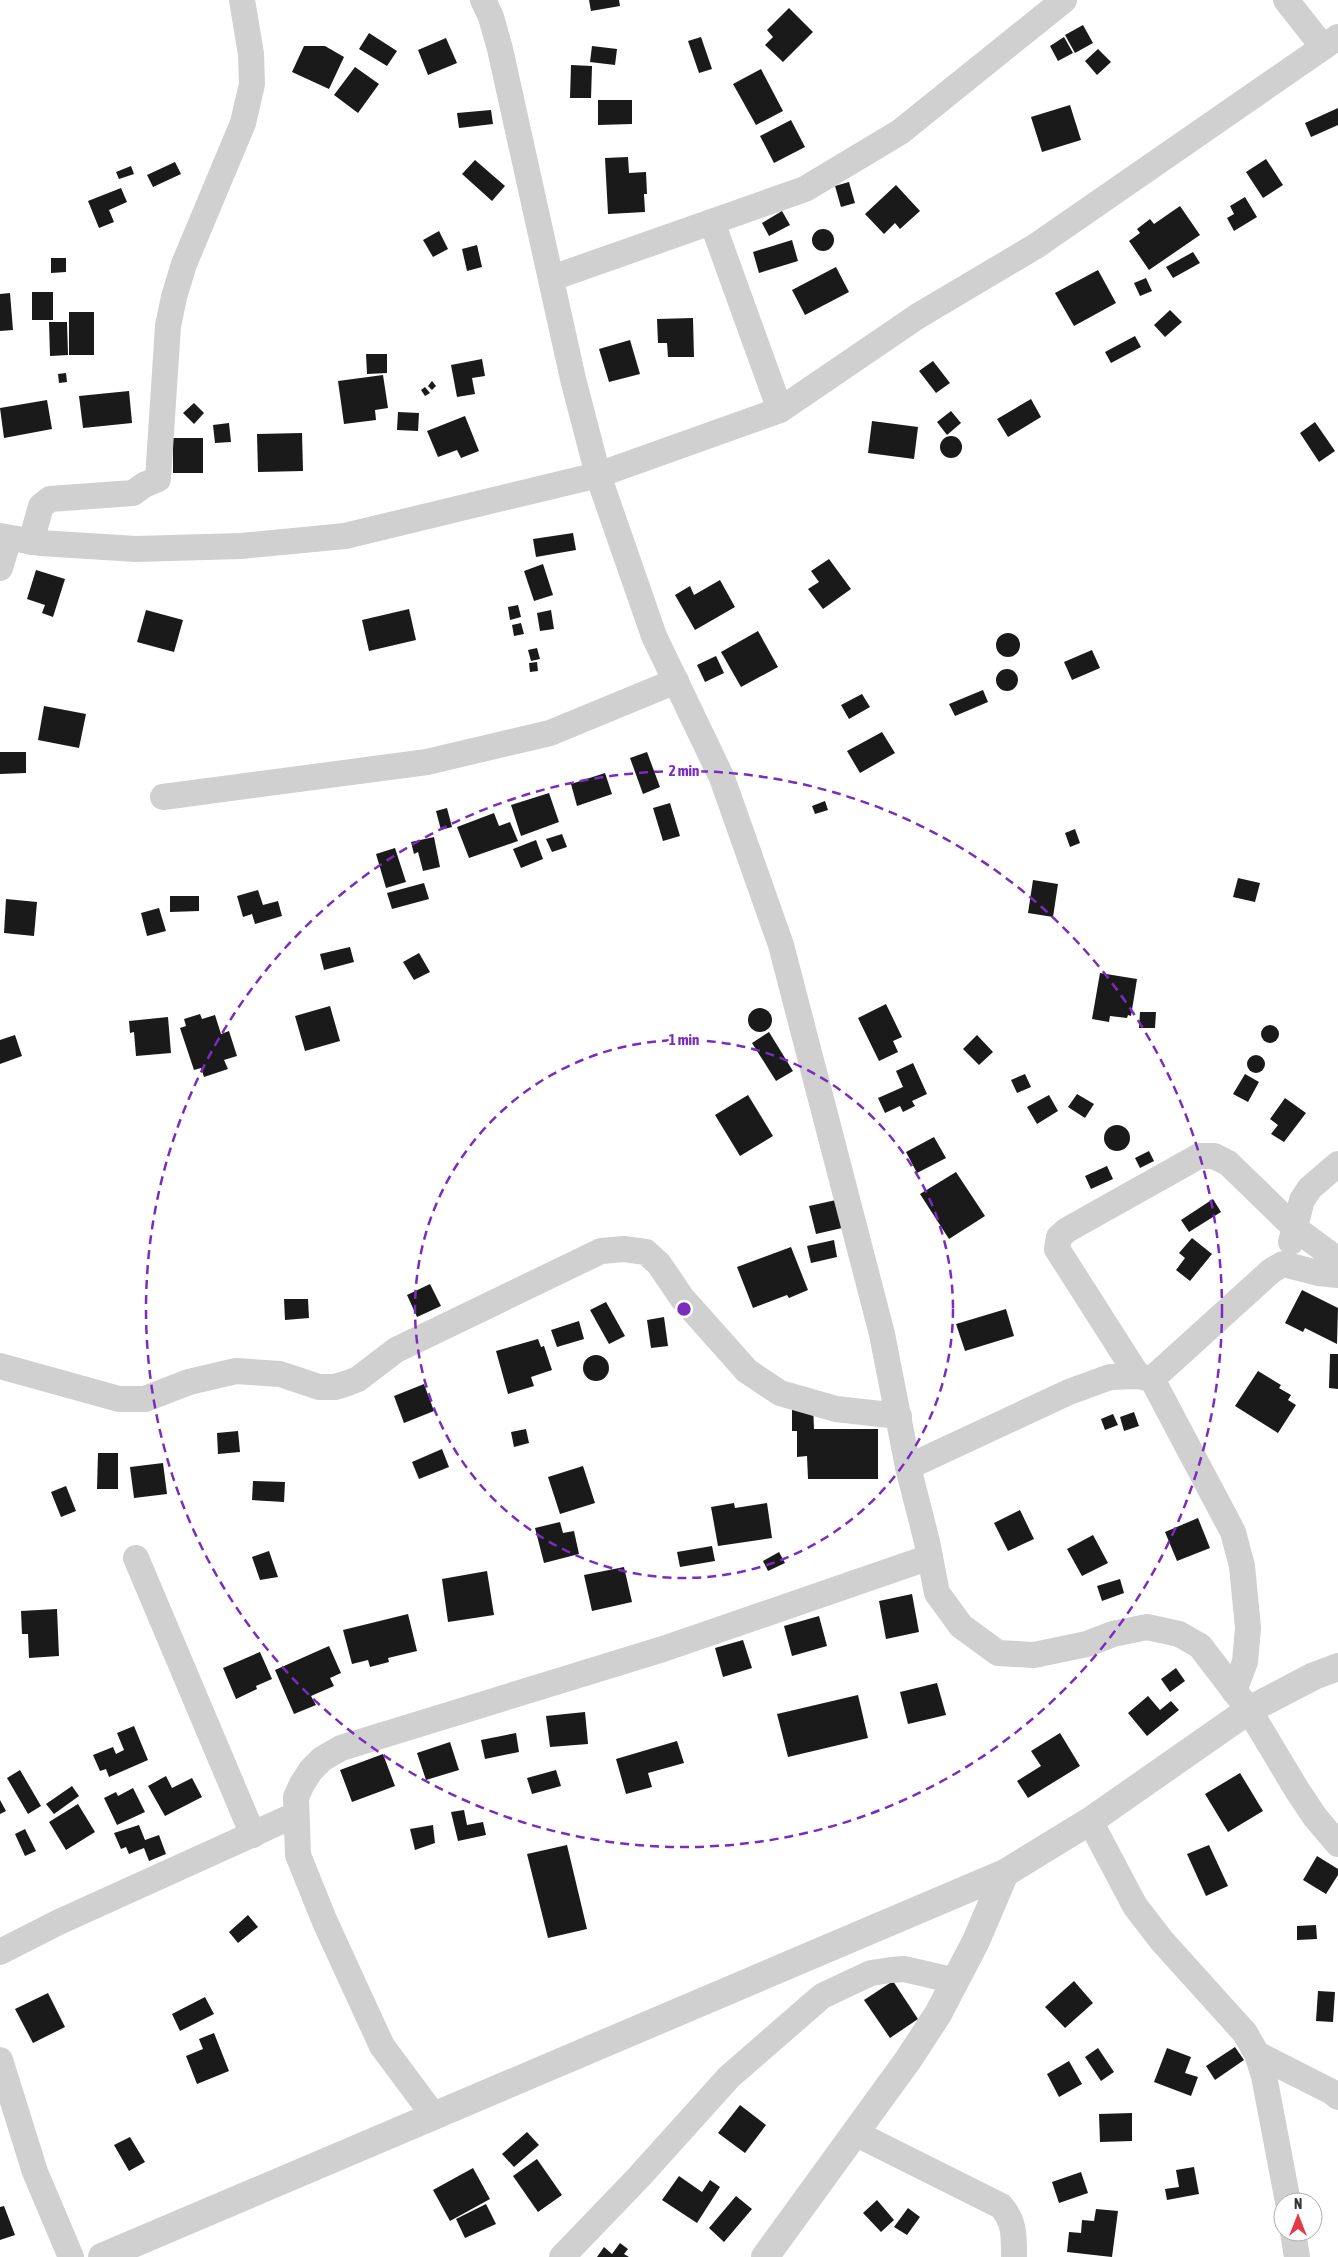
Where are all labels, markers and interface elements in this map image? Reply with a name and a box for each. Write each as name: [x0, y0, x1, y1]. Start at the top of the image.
text: 2 min: [669, 762, 699, 779]
text: 1 min: [669, 1031, 699, 1048]
centre of rings: [675, 1300, 693, 1318]
north arrow: [1273, 2192, 1323, 2242]
text: N: [1294, 2196, 1302, 2212]

